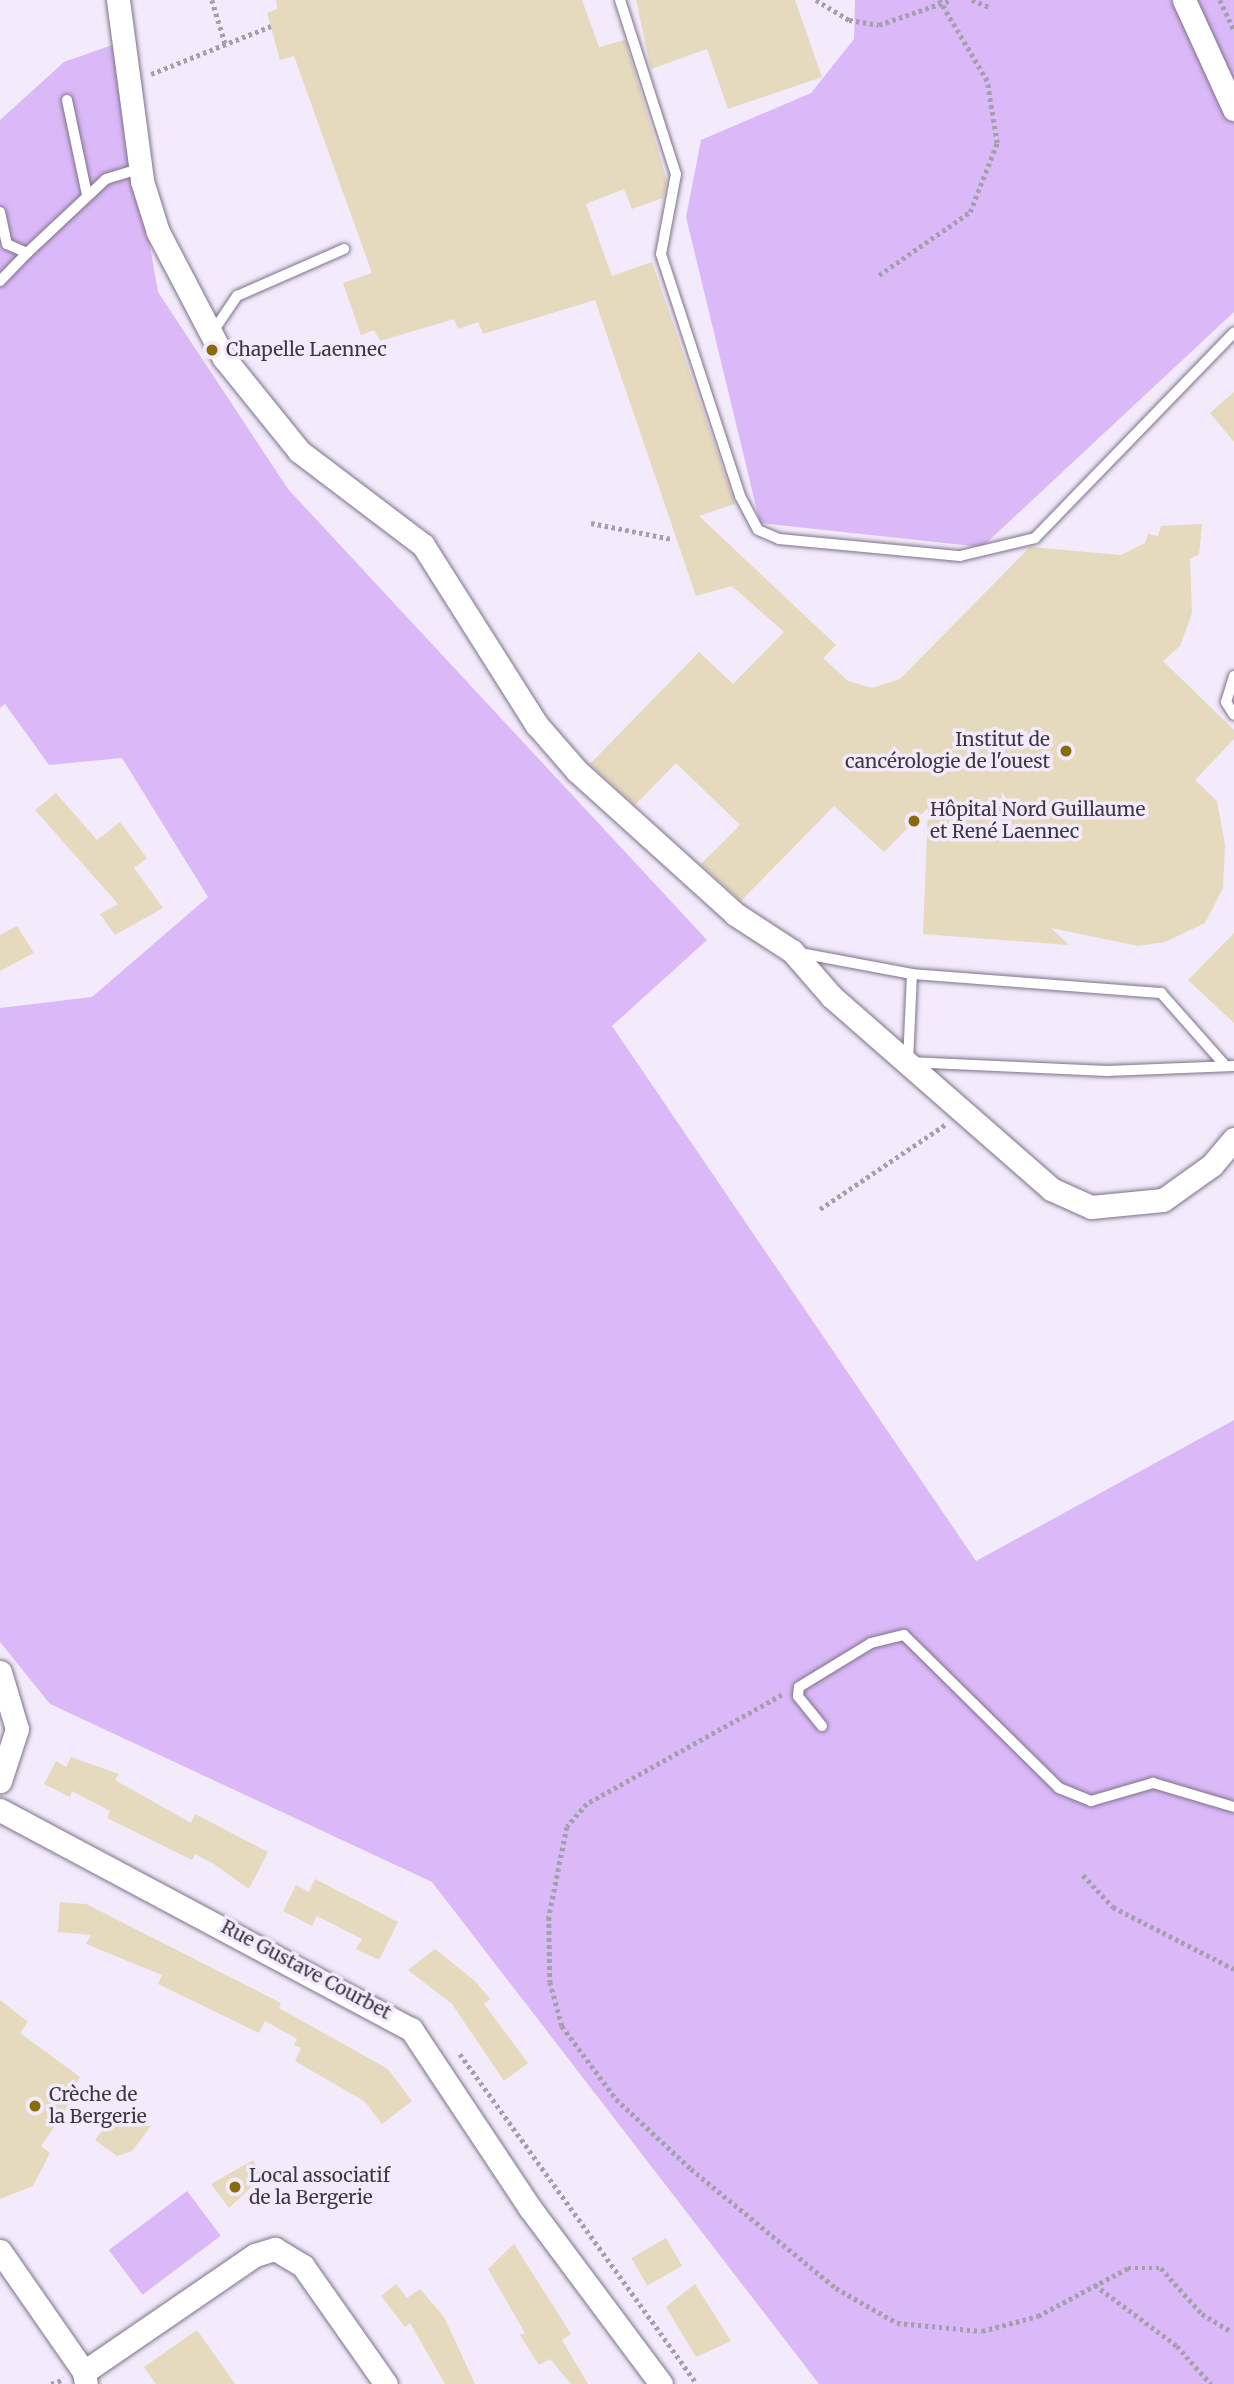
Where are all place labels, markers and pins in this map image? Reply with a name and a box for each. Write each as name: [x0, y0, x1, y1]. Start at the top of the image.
place label: Chapelle Laennec: [226, 339, 387, 361]
marker: Chapelle Laennec: [204, 342, 220, 358]
place label: Institut de cancérologie de l'ouest: [845, 729, 1050, 773]
marker: Institut de cancérologie de l'ouest: [1056, 741, 1076, 761]
place label: Hôpital Nord Guillaume et René Laennec: [930, 799, 1145, 843]
marker: Hôpital Nord Guillaume et René Laennec: [904, 811, 924, 831]
place label: Crèche de la Bergerie: [49, 2084, 147, 2128]
marker: Crèche de la Bergerie: [27, 2098, 43, 2114]
place label: Local associatif de la Bergerie: [249, 2165, 390, 2209]
marker: Local associatif de la Bergerie: [227, 2179, 243, 2195]

